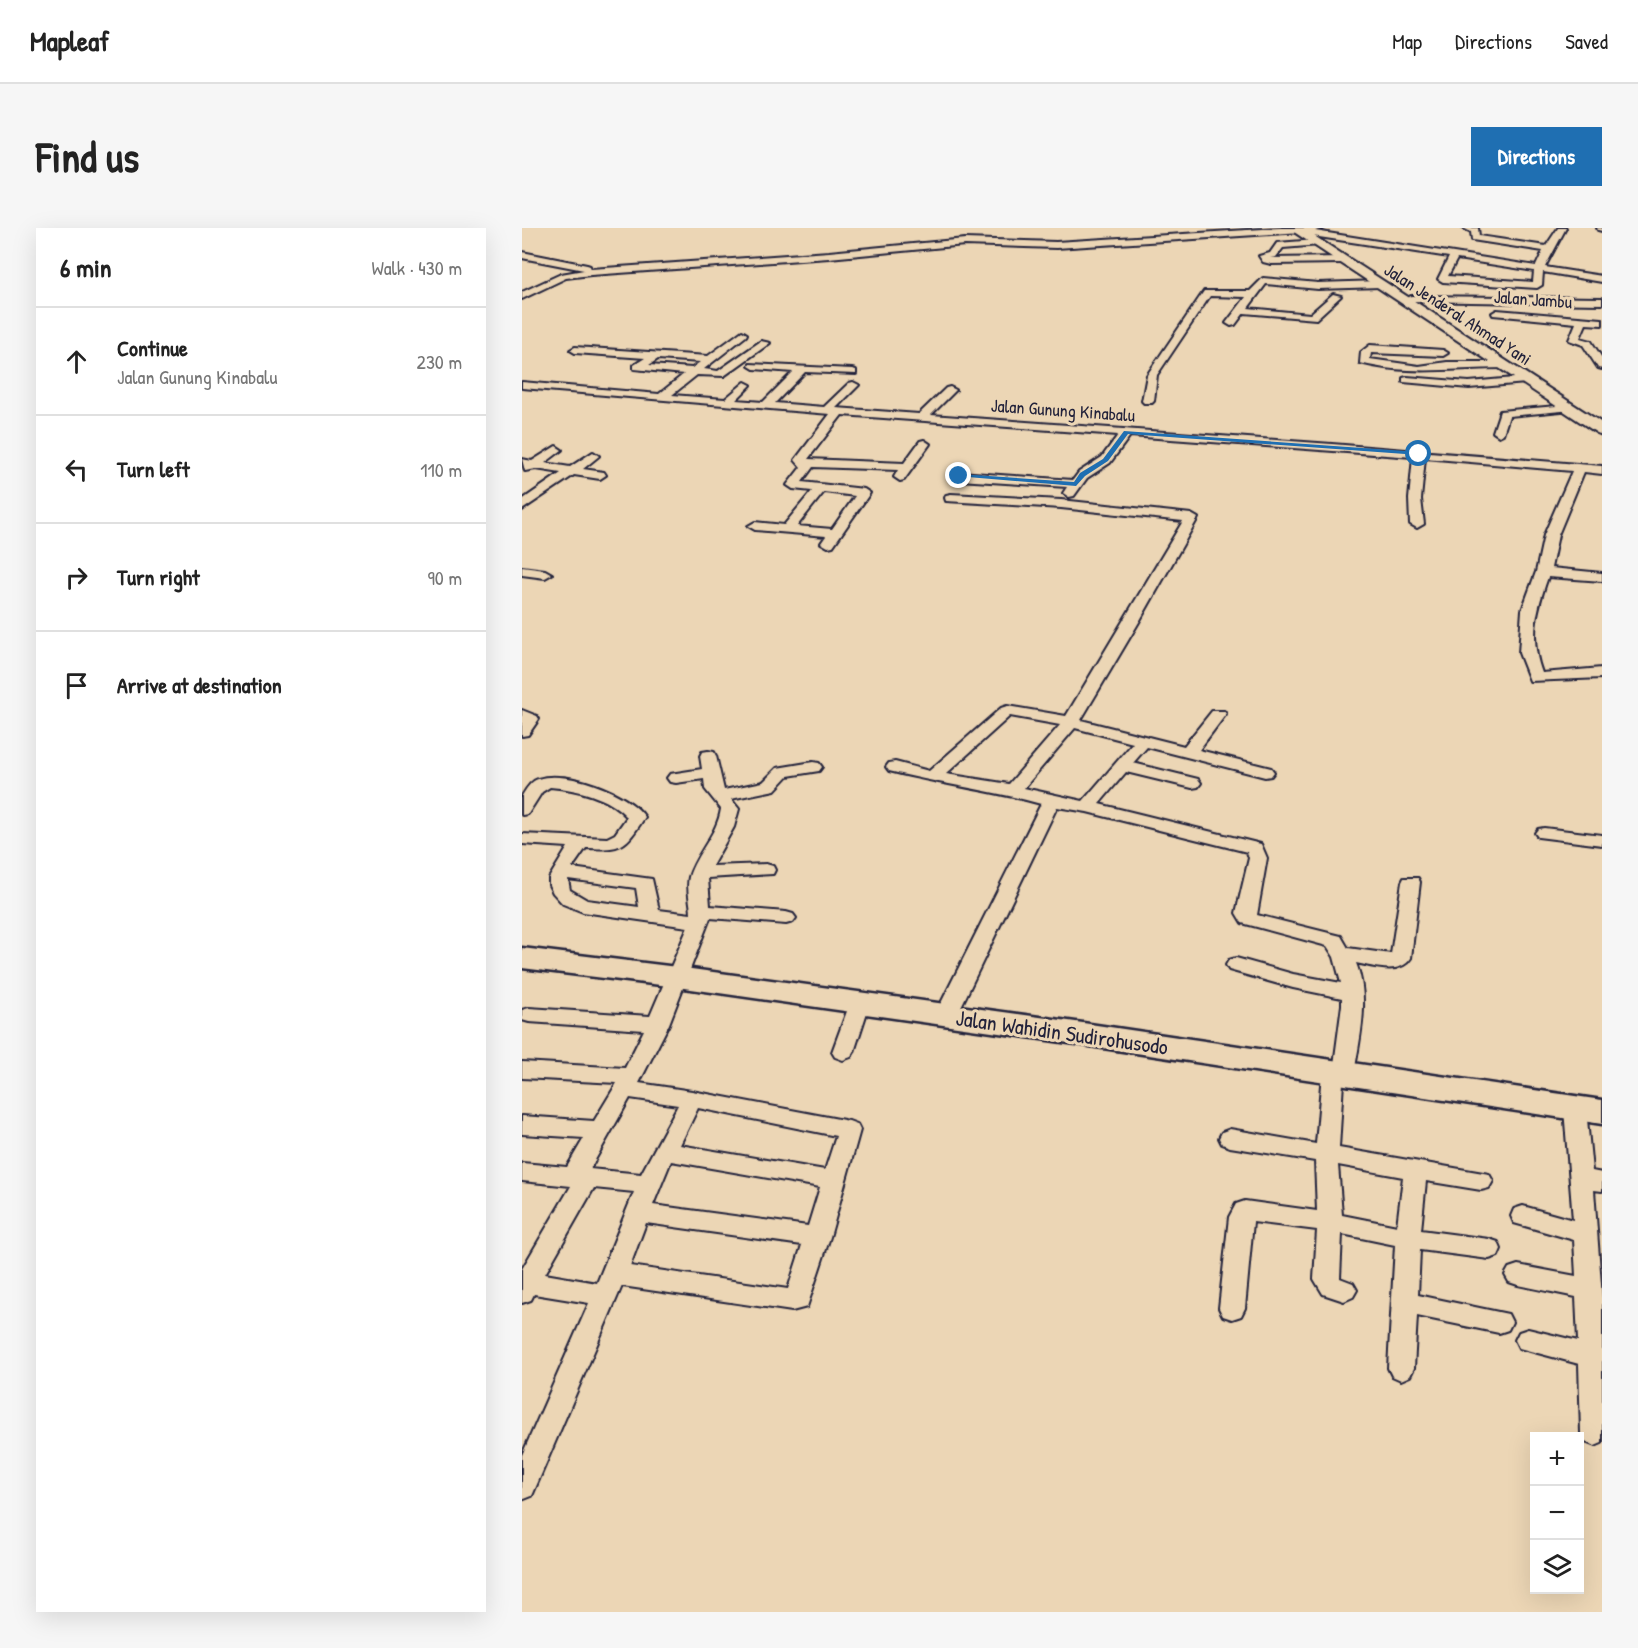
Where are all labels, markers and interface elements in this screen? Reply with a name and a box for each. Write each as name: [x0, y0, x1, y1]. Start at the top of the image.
text: Mapleaf: [30, 22, 109, 60]
text: Map: [1392, 27, 1422, 56]
text: Directions: [1455, 27, 1532, 56]
text: Saved: [1565, 27, 1608, 56]
button: Directions: [1471, 127, 1602, 186]
text: Find us: [36, 128, 139, 185]
text: 6 min: [60, 250, 112, 285]
text: Walk · 430 m: [371, 254, 462, 281]
street label: Jalan Jenderal Ahmad Yani: [1380, 257, 1536, 371]
street label: Jalan Jambu: [1493, 284, 1573, 314]
text: Continue: [117, 333, 188, 363]
icon: ahead: [60, 345, 93, 378]
text: 230 m: [417, 348, 462, 375]
text: Jalan Gunung Kinabalu: [117, 363, 277, 390]
street label: Jalan Gunung Kinabalu: [990, 392, 1136, 428]
route start: [1405, 440, 1431, 466]
icon: left: [60, 453, 93, 486]
text: Turn left: [117, 454, 190, 484]
text: 110 m: [420, 456, 462, 483]
route end: [945, 462, 971, 488]
icon: right: [60, 561, 93, 594]
text: Turn right: [117, 562, 200, 592]
text: 90 m: [428, 564, 462, 591]
icon: arrive: [60, 669, 93, 702]
text: Arrive at destination: [117, 670, 282, 700]
street label: Jalan Wahidin Sudirohusodo: [954, 1002, 1170, 1062]
map controls: [1530, 1432, 1584, 1594]
button: +: [1530, 1432, 1584, 1486]
button: −: [1530, 1486, 1584, 1540]
button: layers: [1530, 1540, 1584, 1594]

